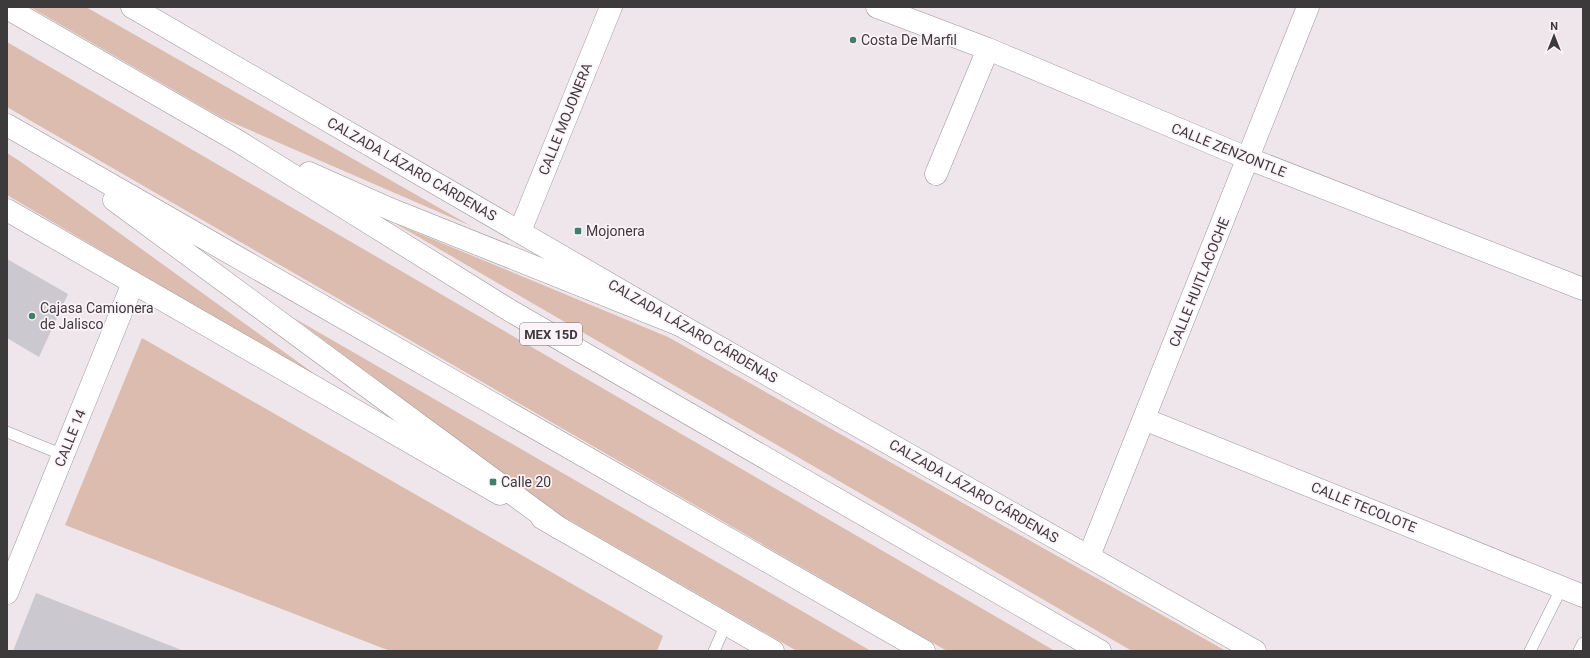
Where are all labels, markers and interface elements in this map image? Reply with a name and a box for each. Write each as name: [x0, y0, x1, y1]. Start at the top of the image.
north arrow: [1534, 16, 1574, 56]
text: N: [1550, 20, 1558, 33]
place label: Costa De Marfil: [861, 32, 957, 48]
marker: Costa De Marfil: [848, 35, 858, 45]
street label: CALLE MOJONERA: [535, 61, 595, 177]
street label: CALZADA LÁZARO CÁRDENAS: [325, 113, 500, 224]
street label: CALLE ZENZONTLE: [1169, 120, 1289, 180]
street label: CALLE HUITLACOCHE: [1166, 215, 1232, 349]
place label: Mojonera: [586, 223, 645, 239]
marker: Mojonera: [573, 226, 583, 236]
street label: CALZADA LÁZARO CÁRDENAS: [606, 275, 781, 386]
place label: Cajasa Camionera de Jalisco: [40, 300, 154, 332]
marker: Cajasa Camionera de Jalisco: [27, 311, 37, 321]
road number: MEX 15D: [520, 323, 582, 345]
street label: CALLE 14: [51, 407, 89, 469]
street label: CALZADA LÁZARO CÁRDENAS: [887, 435, 1062, 546]
place label: Calle 20: [501, 474, 551, 490]
marker: Calle 20: [488, 477, 498, 487]
street label: CALLE TECOLOTE: [1309, 479, 1419, 535]

